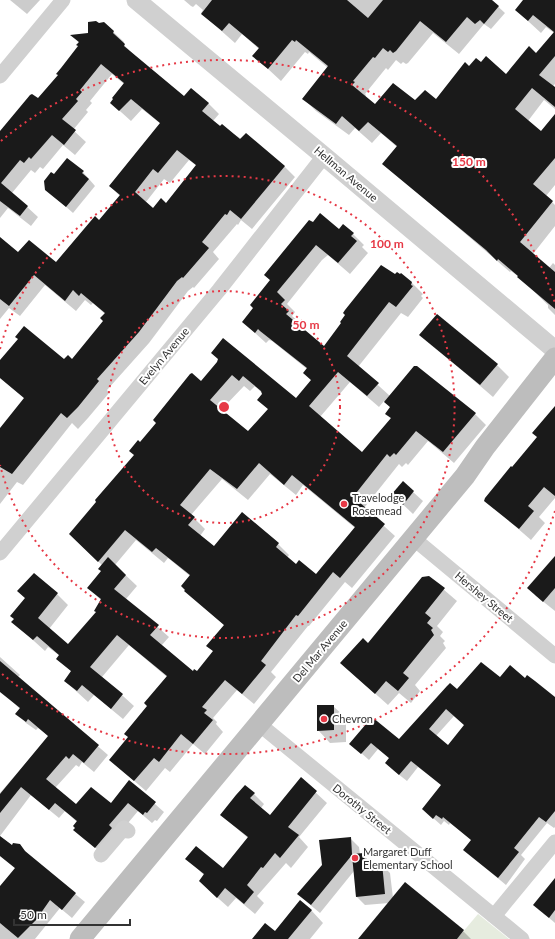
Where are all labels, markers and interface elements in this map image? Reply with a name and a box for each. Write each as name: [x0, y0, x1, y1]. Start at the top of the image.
street label: Hellman Avenue: [312, 143, 381, 204]
text: 150 m: [452, 154, 486, 169]
text: 100 m: [370, 236, 404, 251]
text: 50 m: [293, 317, 319, 332]
street label: Evelyn Avenue: [136, 324, 191, 387]
centre of rings: [217, 400, 231, 414]
place label: Travelodge Rosemead: [352, 491, 405, 517]
marker: Travelodge Rosemead: [339, 499, 349, 509]
street label: Hershey Street: [453, 569, 516, 625]
street label: Del Mar Avenue: [290, 617, 350, 685]
place label: Chevron: [332, 712, 373, 725]
marker: Chevron: [319, 714, 329, 724]
street label: Dorothy Street: [330, 781, 394, 836]
place label: Margaret Duff Elementary School: [363, 845, 453, 871]
marker: Margaret Duff Elementary School: [350, 853, 360, 863]
scale bar: [14, 901, 130, 927]
text: 50 m: [20, 907, 47, 922]

